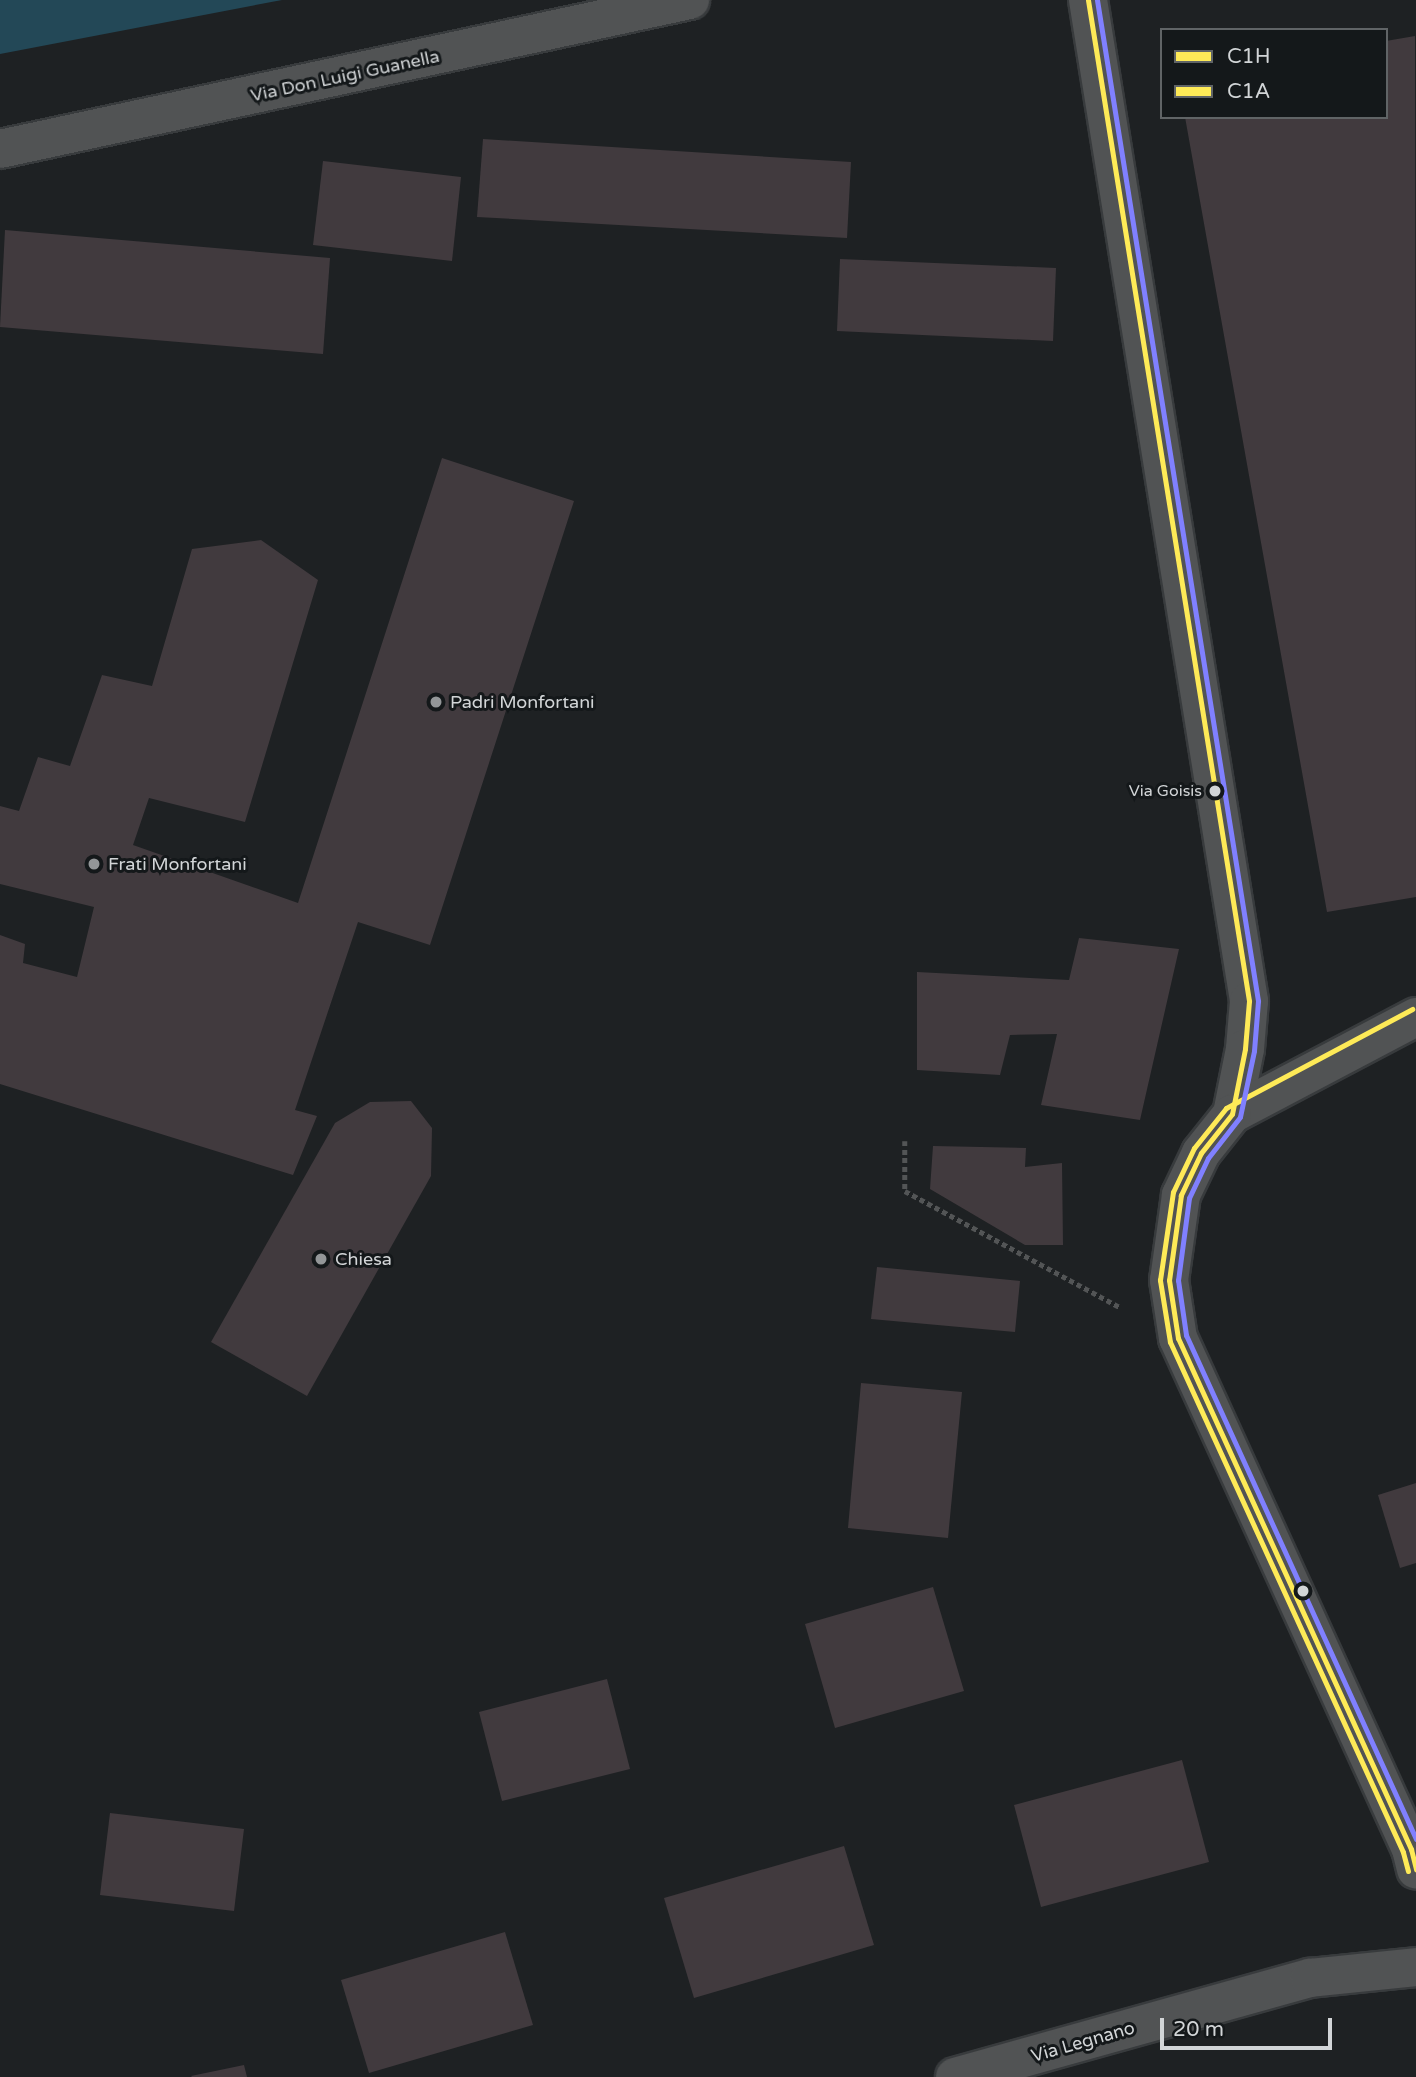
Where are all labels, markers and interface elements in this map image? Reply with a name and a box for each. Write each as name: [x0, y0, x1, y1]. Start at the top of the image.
legend: [1160, 28, 1388, 119]
text: C1H: [1227, 44, 1271, 69]
street label: Via Don Luigi Guanella: [249, 45, 441, 107]
text: C1A: [1227, 79, 1270, 104]
place label: Padri Monfortani: [450, 691, 595, 713]
marker: Padri Monfortani: [428, 694, 444, 710]
place label: Via Goisis: [1129, 781, 1202, 801]
marker: Via Goisis: [1208, 784, 1222, 798]
place label: Frati Monfortani: [108, 853, 247, 875]
marker: Frati Monfortani: [86, 856, 102, 872]
place label: Chiesa: [335, 1248, 392, 1270]
marker: Chiesa: [313, 1251, 329, 1267]
unlabelled marker: [1296, 1584, 1310, 1598]
scale bar: [1164, 2004, 1336, 2048]
street label: Via Legnano: [1029, 2017, 1137, 2067]
text: 20 m: [1173, 2017, 1224, 2042]

